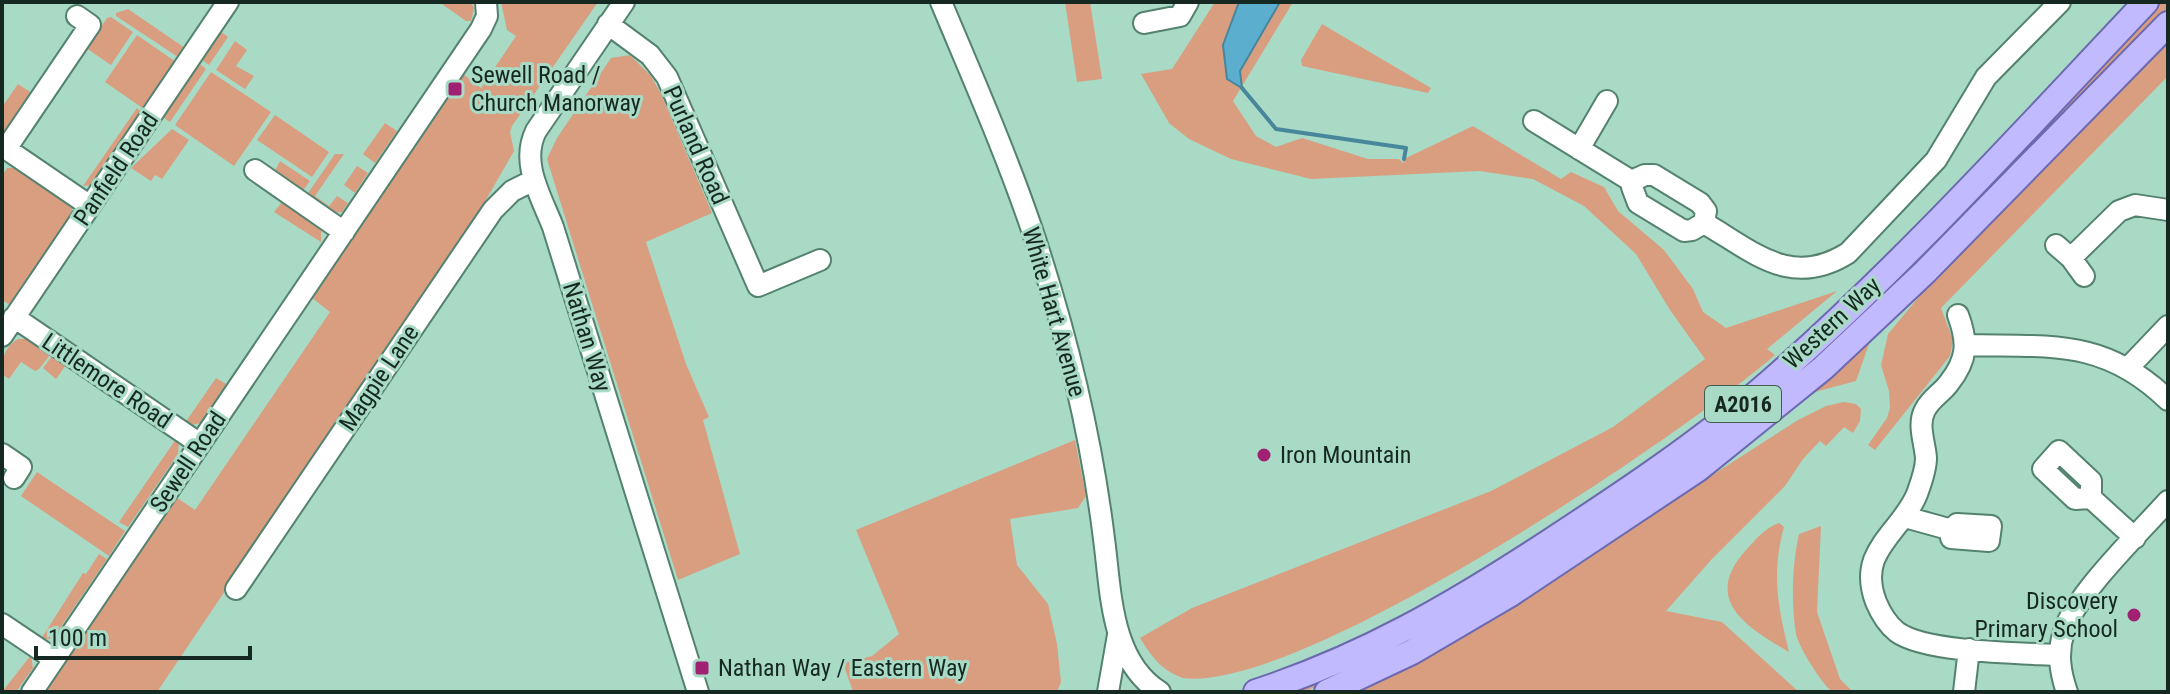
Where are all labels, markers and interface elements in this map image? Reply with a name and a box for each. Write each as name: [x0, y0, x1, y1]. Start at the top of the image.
place label: Sewell Road / Church Manorway: [471, 61, 641, 117]
marker: Sewell Road / Church Manorway: [446, 80, 464, 98]
street label: Purland Road: [657, 82, 735, 208]
street label: Panfield Road: [68, 107, 164, 231]
street label: White Hart Avenue: [1016, 224, 1092, 400]
street label: Western Way: [1778, 271, 1886, 375]
street label: Nathan Way: [557, 279, 617, 395]
street label: Magpie Lane: [333, 320, 425, 436]
street label: Littlemore Road: [37, 327, 177, 435]
road number: A2016: [1705, 386, 1781, 422]
street label: Sewell Road: [144, 406, 232, 518]
place label: Iron Mountain: [1280, 441, 1411, 469]
marker: Iron Mountain: [1255, 446, 1273, 464]
place label: Discovery Primary School: [1975, 587, 2118, 643]
marker: Discovery Primary School: [2125, 606, 2143, 624]
scale bar: [36, 610, 250, 660]
text: 100 m: [48, 624, 107, 652]
place label: Nathan Way / Eastern Way: [718, 654, 967, 682]
marker: Nathan Way / Eastern Way: [693, 659, 711, 677]

